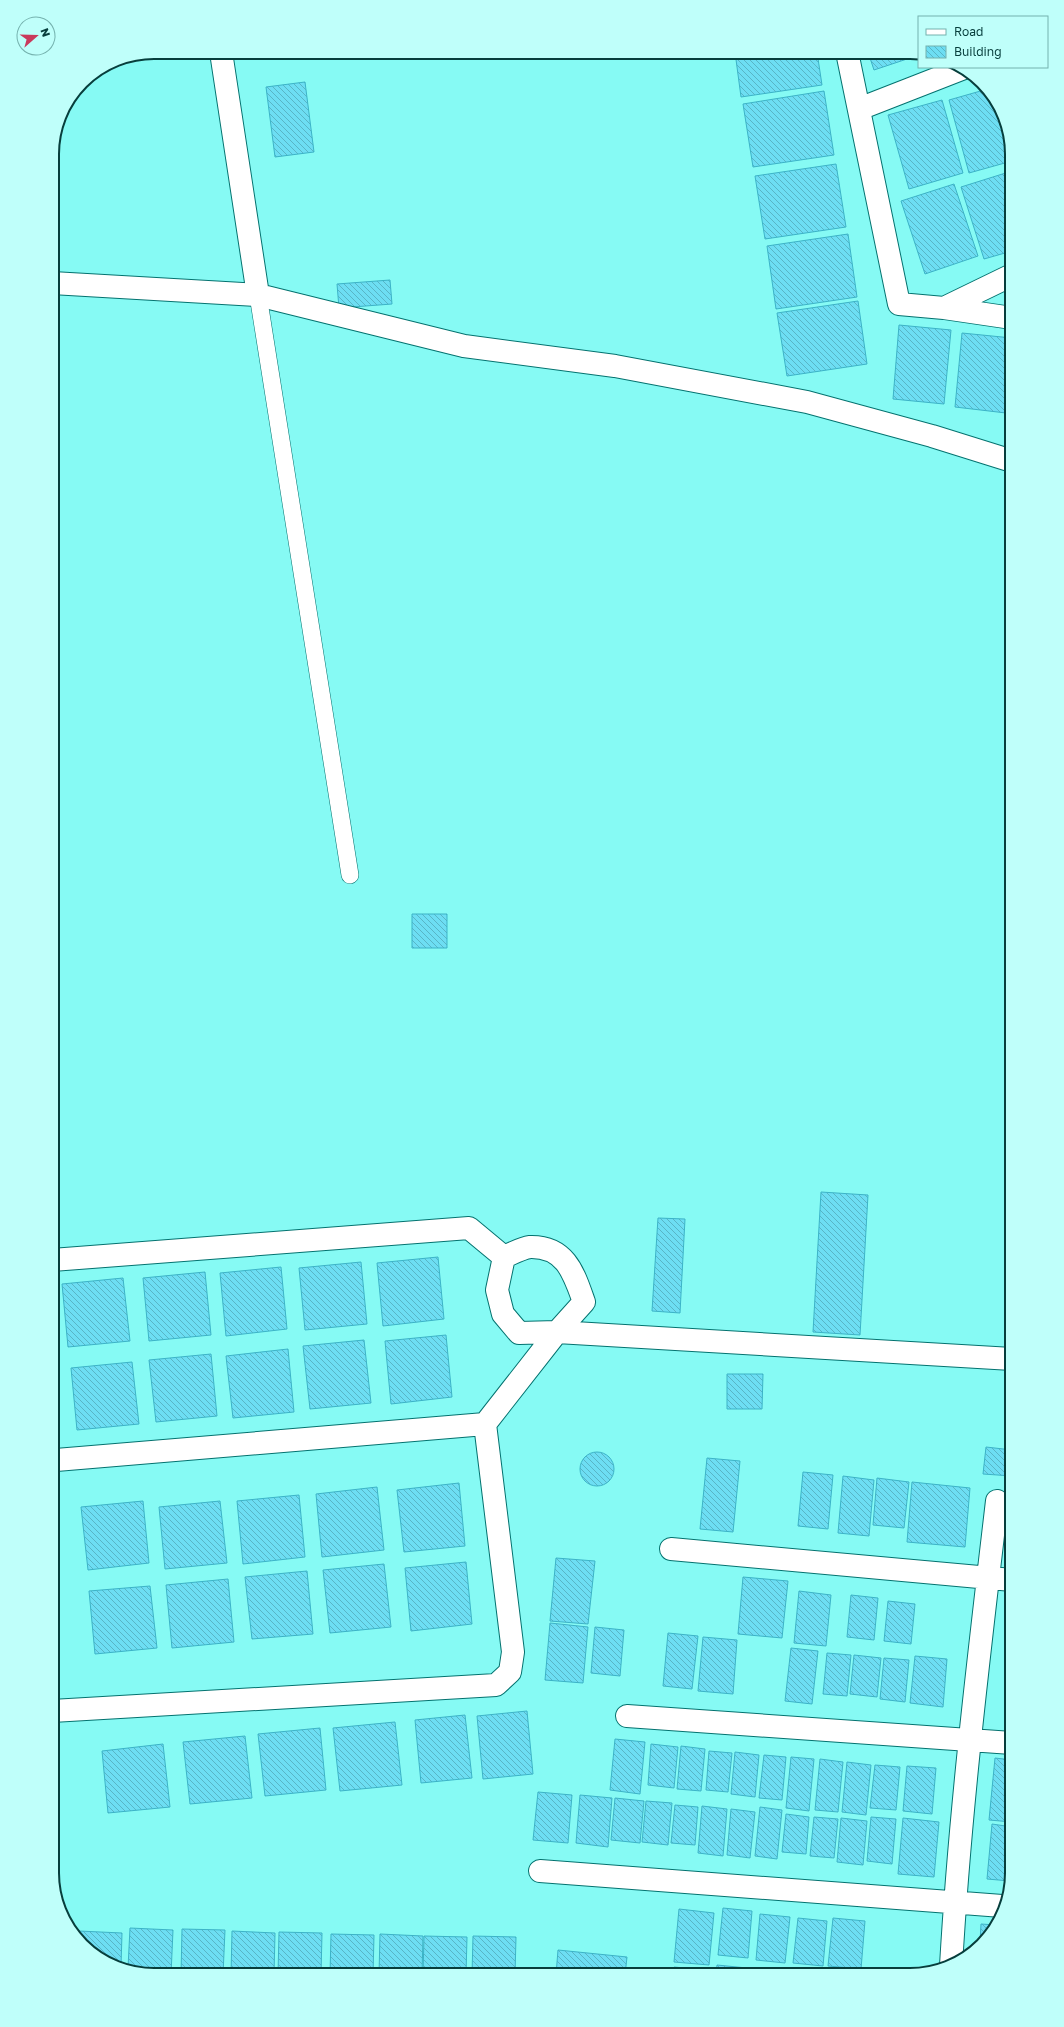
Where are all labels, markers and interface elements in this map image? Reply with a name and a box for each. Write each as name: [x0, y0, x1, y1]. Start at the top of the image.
north arrow: [16, 16, 56, 56]
legend: [918, 16, 1048, 68]
text: Road: [954, 24, 983, 39]
text: N: [38, 26, 53, 39]
text: Building: [954, 44, 1002, 59]

